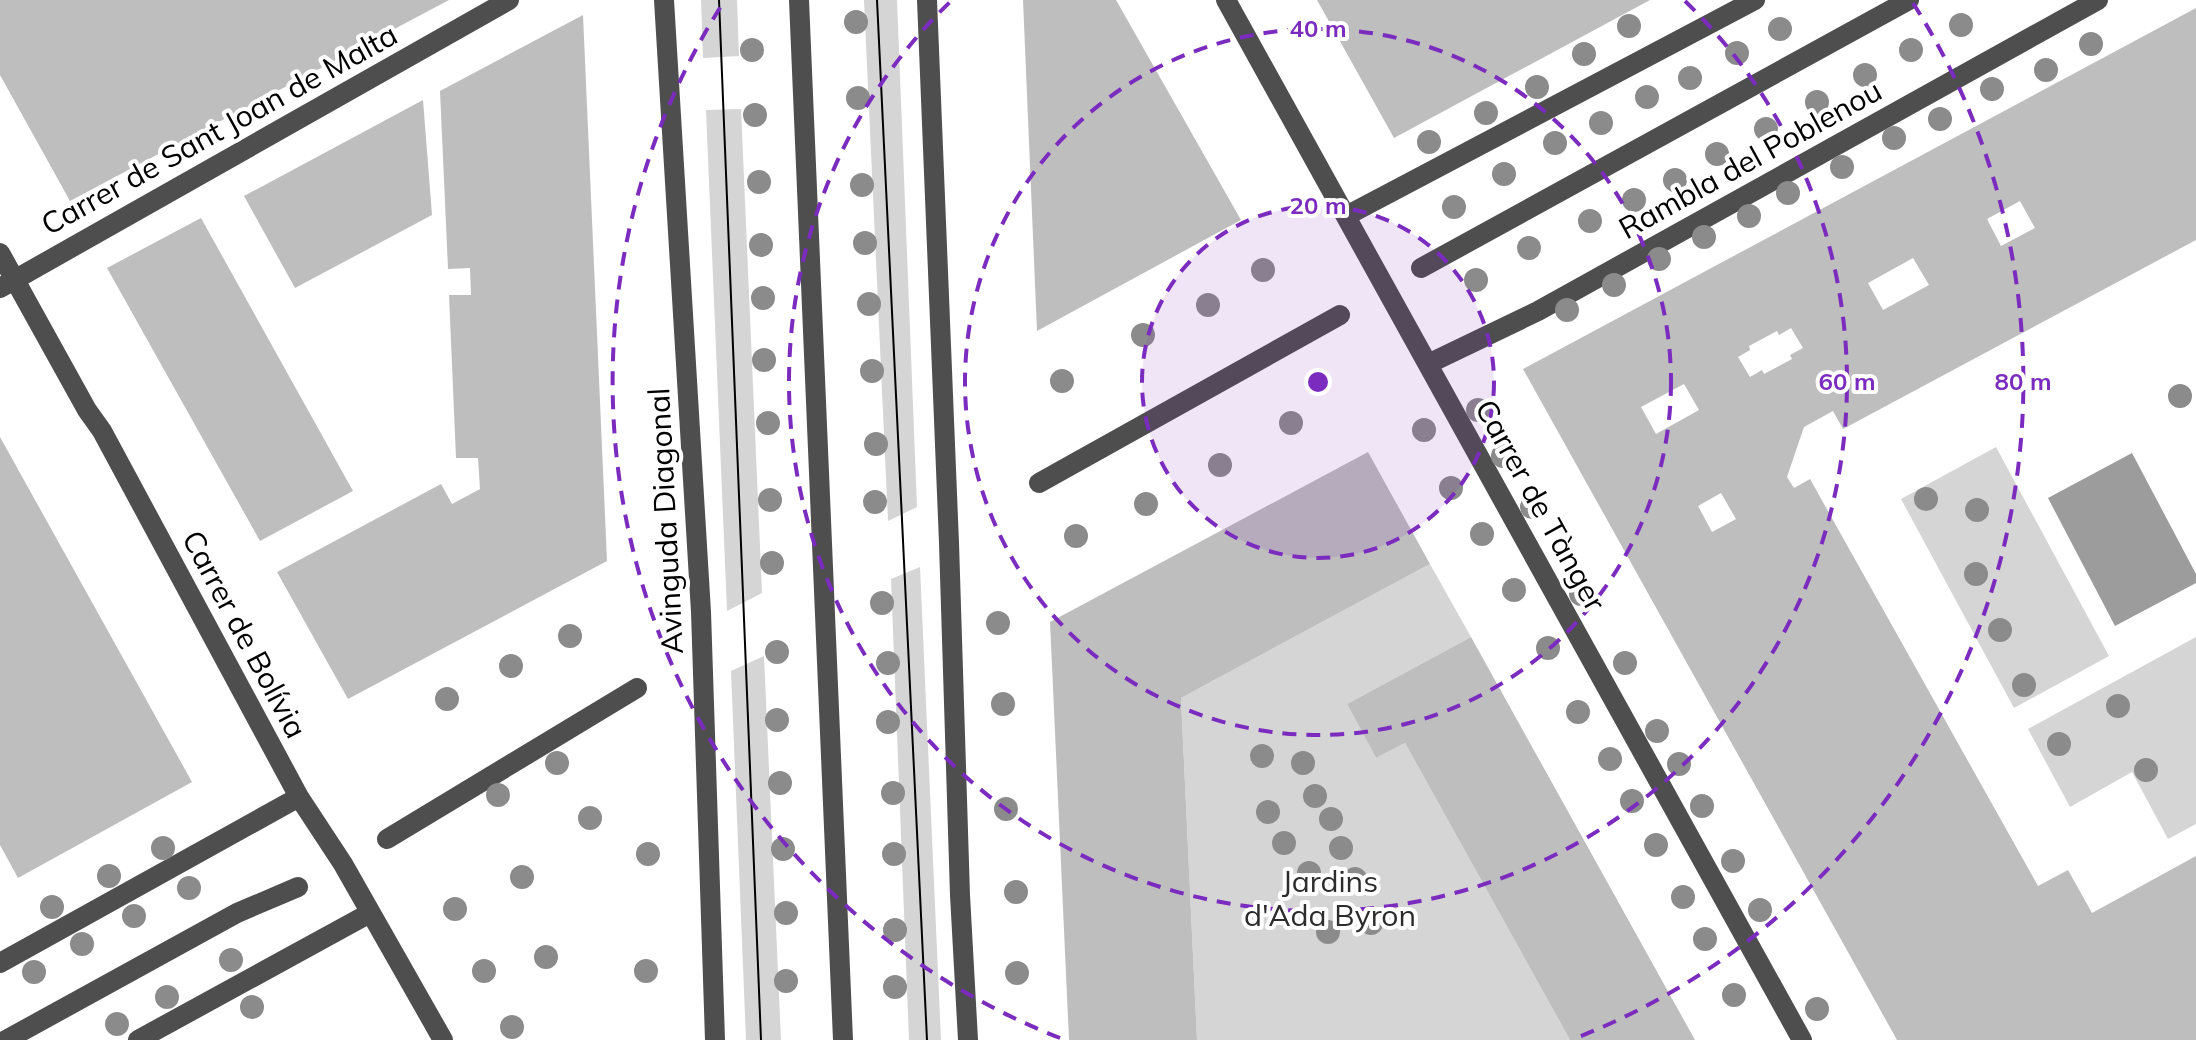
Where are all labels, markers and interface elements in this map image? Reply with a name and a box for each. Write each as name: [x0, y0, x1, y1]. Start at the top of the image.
text: 40 m: [1290, 13, 1346, 43]
street label: Carrer de Sant Joan de Malta: [34, 15, 404, 243]
street label: Rambla del Poblenou: [1612, 71, 1888, 247]
text: 20 m: [1290, 190, 1346, 220]
text: 60 m: [1819, 366, 1875, 396]
text: 80 m: [1995, 366, 2051, 396]
centre of rings: [1304, 368, 1332, 396]
street label: Avinguda Diagonal: [639, 387, 691, 655]
street label: Carrer de Tànger: [1467, 393, 1615, 617]
street label: Carrer de Bolívia: [174, 524, 316, 744]
park label: Jardins d'Ada Byron: [1244, 862, 1416, 934]

